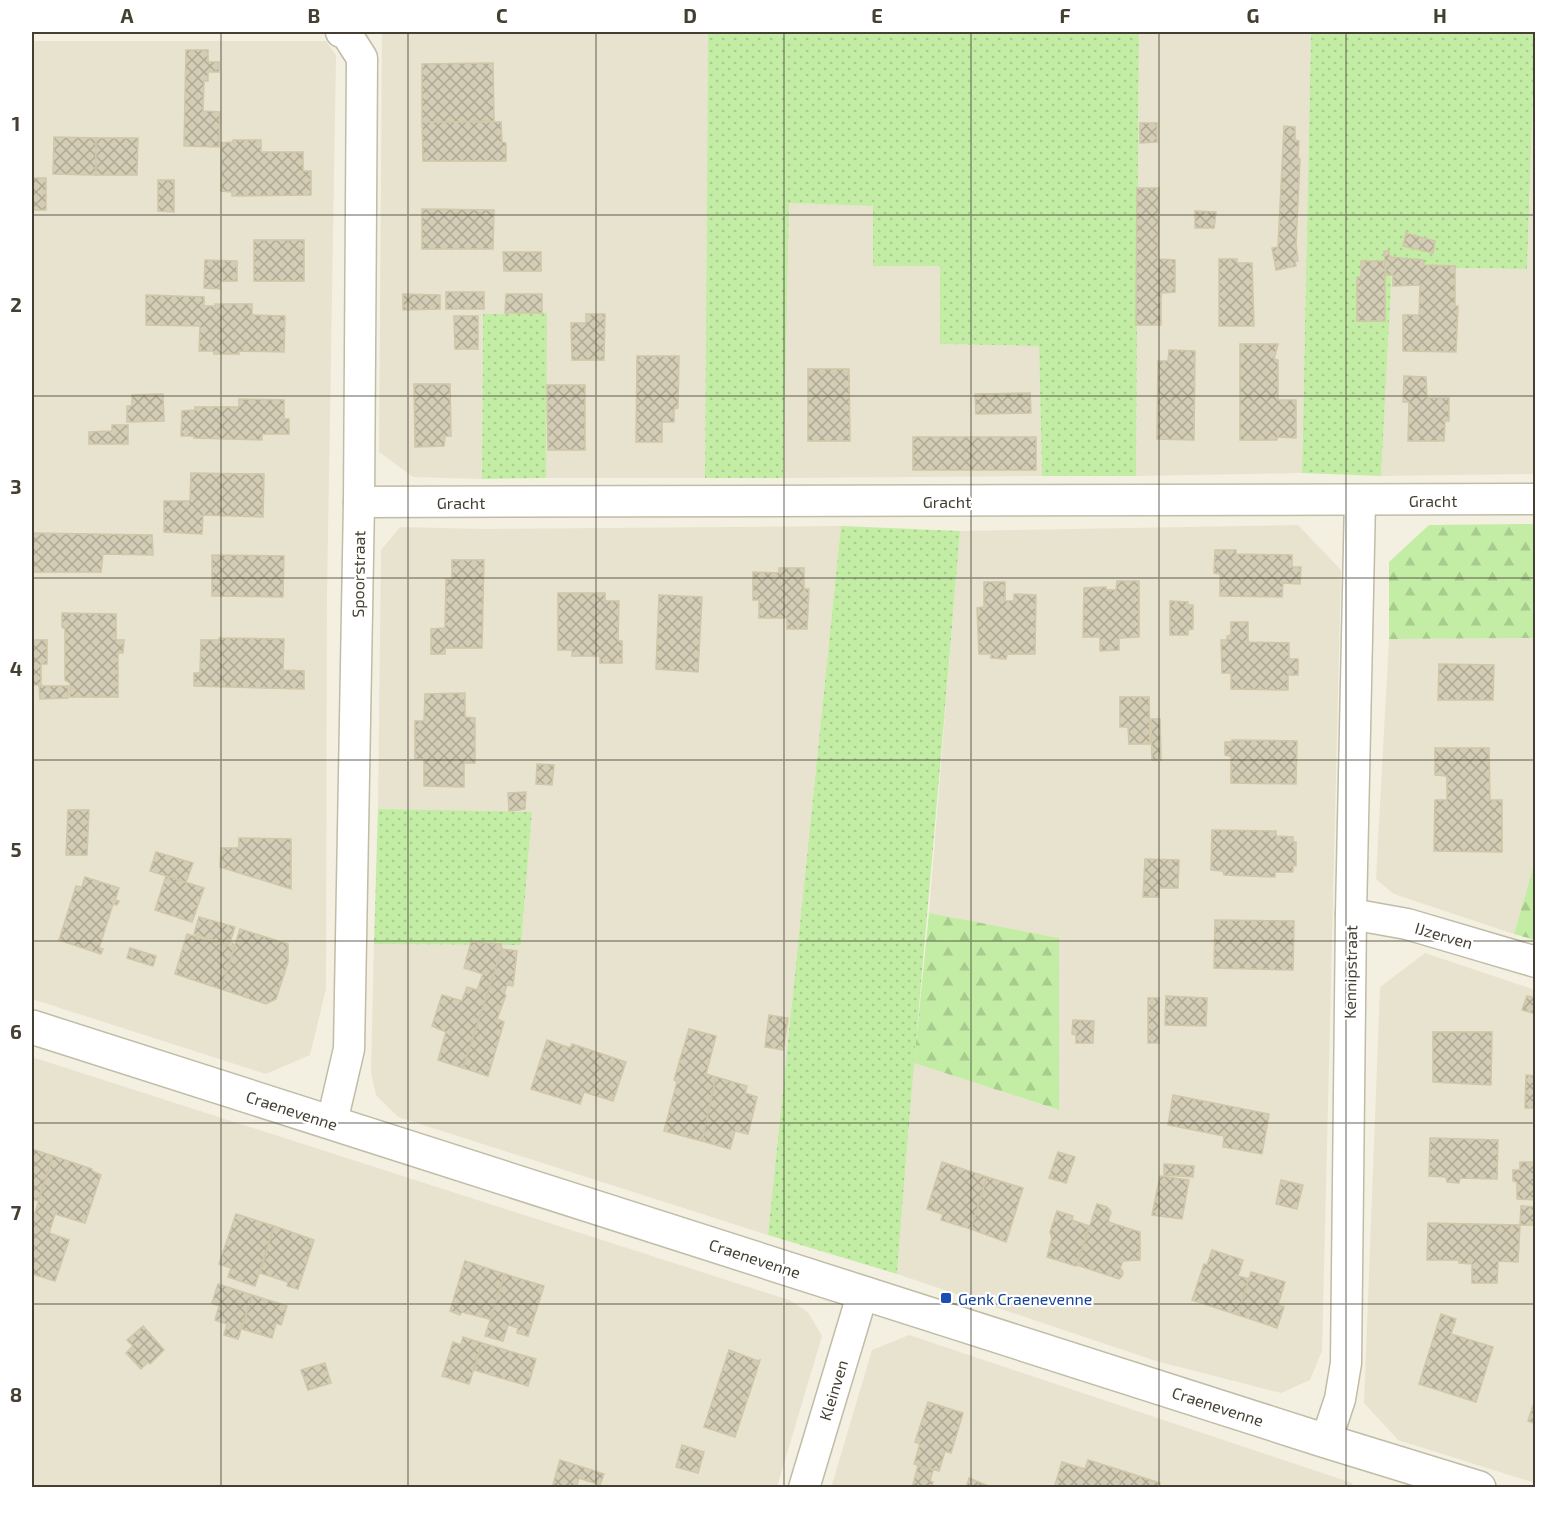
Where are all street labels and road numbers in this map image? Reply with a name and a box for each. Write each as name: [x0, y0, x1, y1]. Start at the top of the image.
street label: Gracht: [1409, 491, 1457, 510]
street label: Gracht: [923, 492, 971, 511]
street label: Gracht: [437, 493, 485, 512]
street label: Spoorstraat: [348, 530, 368, 618]
street label: IJzerven: [1413, 918, 1475, 952]
street label: Kennipstraat: [1340, 925, 1360, 1019]
street label: Craenevenne: [244, 1086, 340, 1134]
street label: Craenevenne: [707, 1234, 803, 1282]
street label: Kleinven: [815, 1357, 851, 1423]
street label: Craenevenne: [1170, 1382, 1266, 1430]

